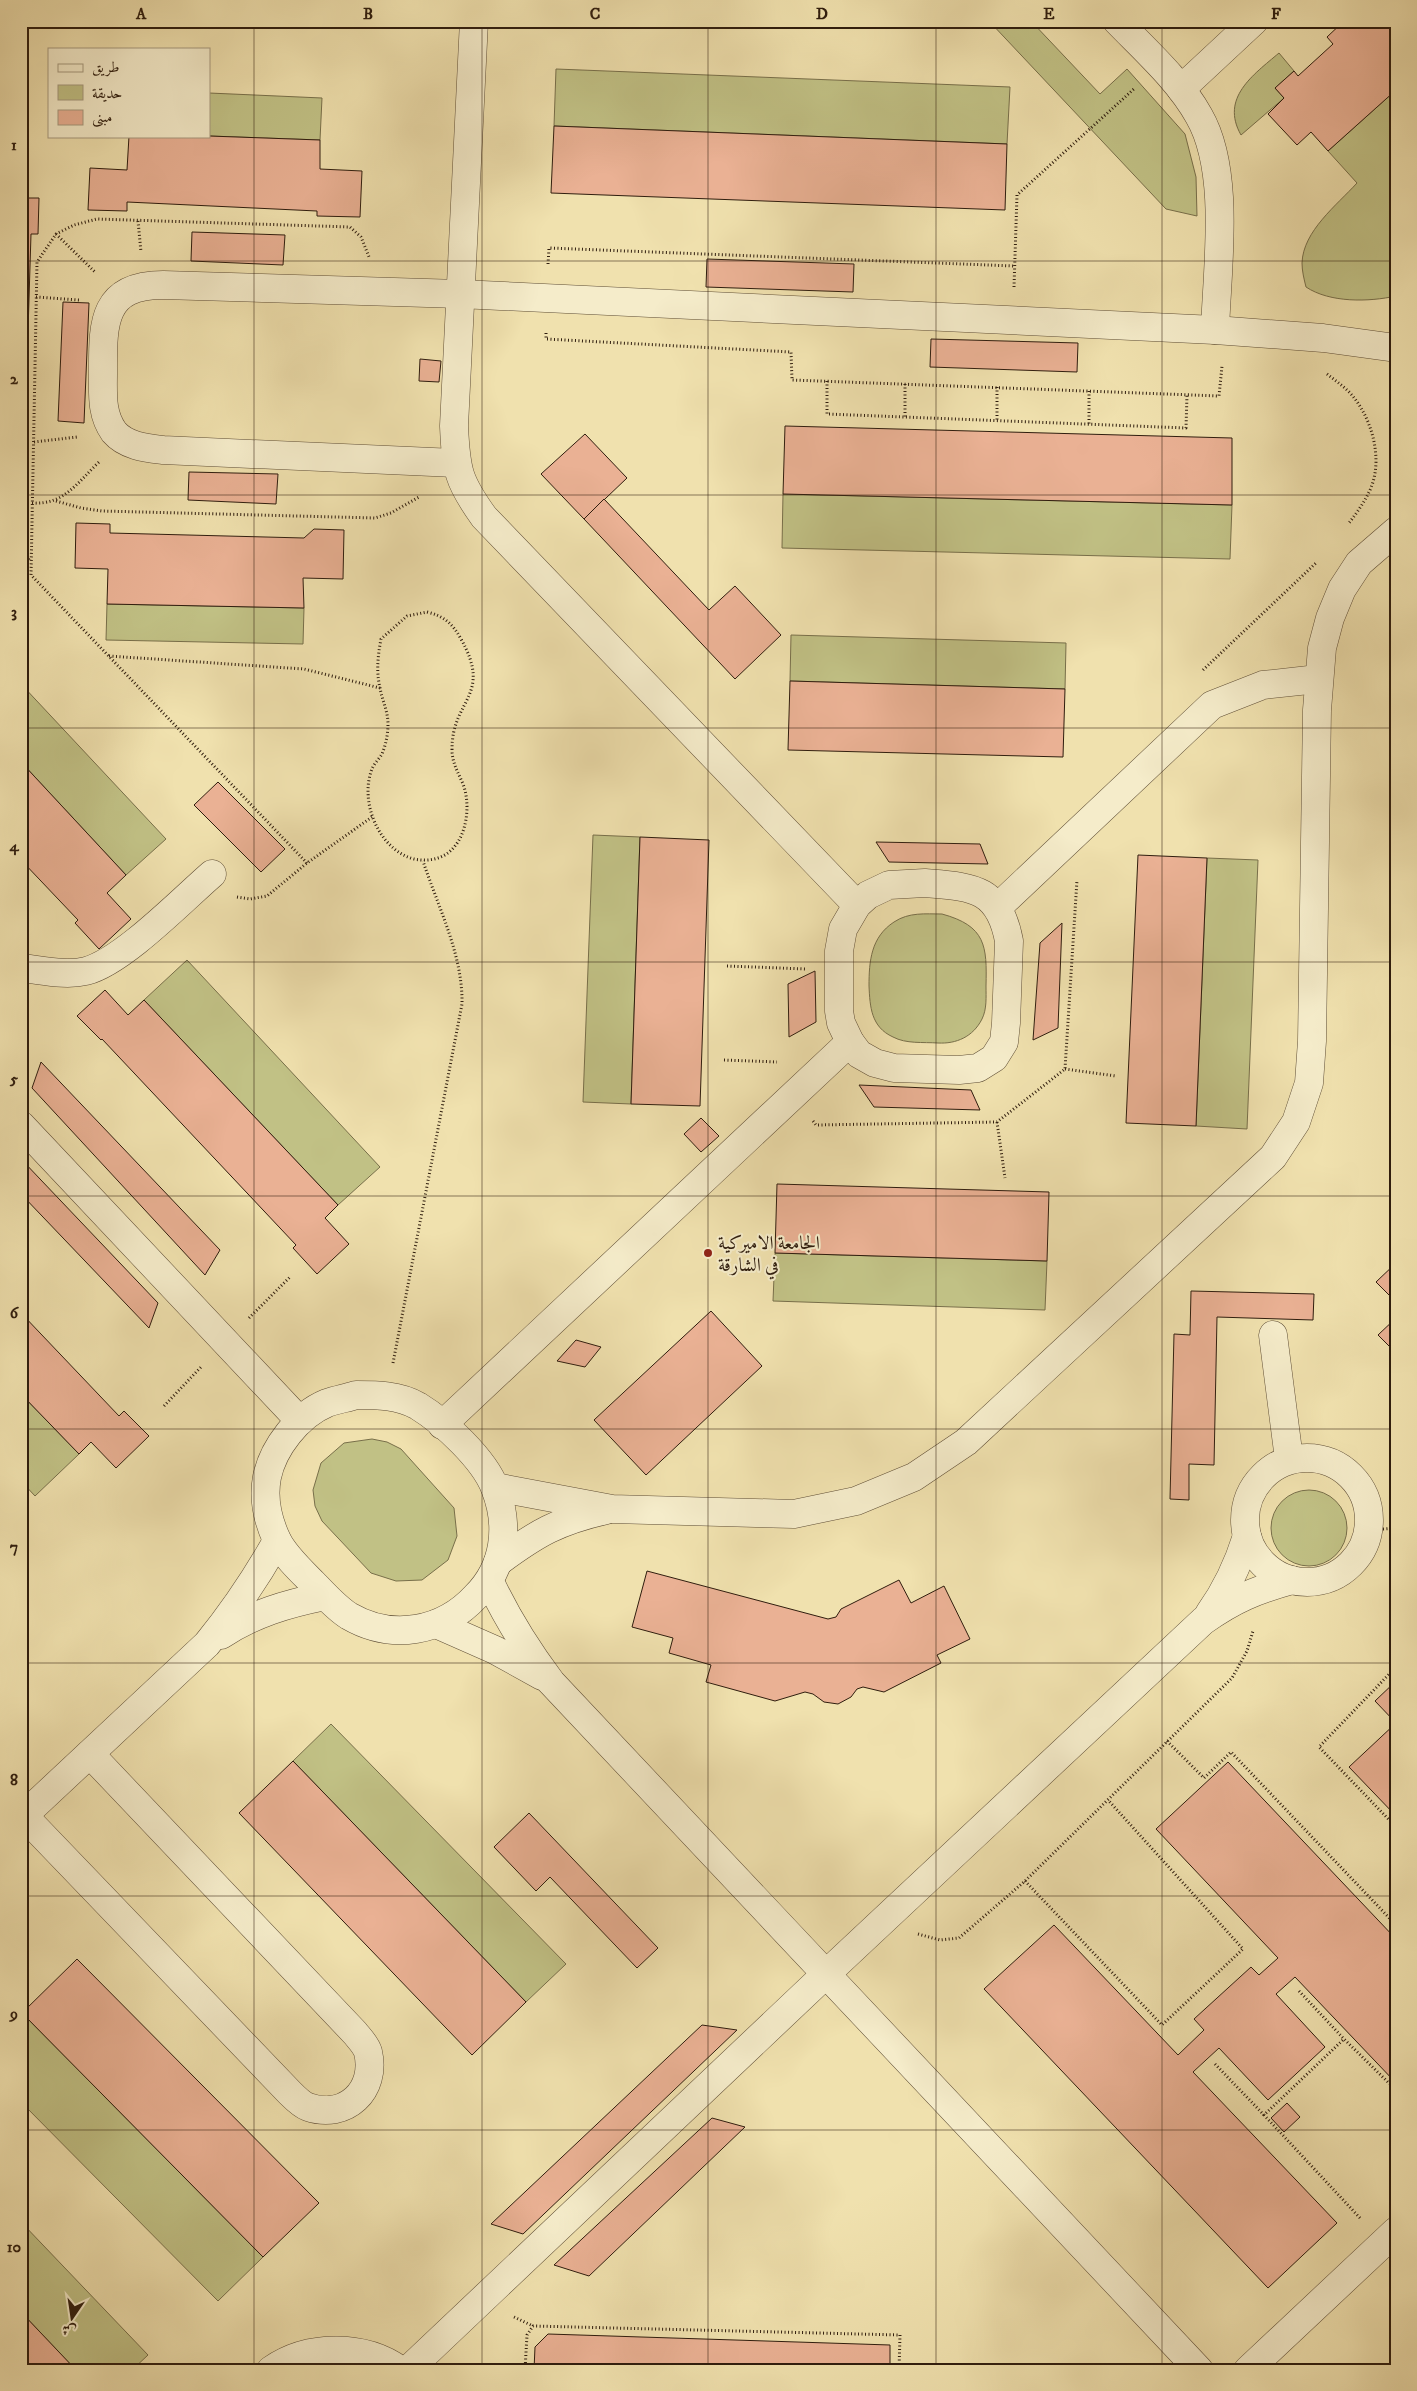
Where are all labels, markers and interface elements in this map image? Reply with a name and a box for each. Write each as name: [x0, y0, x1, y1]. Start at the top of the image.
text: A: [135, 4, 147, 24]
text: B: [363, 4, 373, 24]
text: C: [590, 4, 600, 24]
text: D: [816, 4, 828, 24]
text: E: [1043, 4, 1055, 24]
text: F: [1271, 4, 1281, 24]
legend: [48, 48, 210, 138]
text: طريق: [92, 58, 119, 77]
text: حديقة: [92, 84, 122, 103]
text: مبنى: [92, 108, 112, 128]
text: 1: [11, 135, 17, 155]
text: 2: [10, 369, 19, 389]
text: 3: [11, 602, 17, 622]
text: 4: [8, 836, 19, 856]
text: 5: [9, 1069, 18, 1089]
place label: الجامعة الاميركية في الشارقة: [718, 1232, 820, 1280]
marker: الجامعة الاميركية في الشارقة: [702, 1247, 714, 1259]
text: 6: [10, 1303, 20, 1323]
text: 7: [10, 1537, 18, 1557]
text: 8: [10, 1770, 18, 1790]
text: 9: [9, 2004, 18, 2024]
text: 10: [7, 2237, 22, 2257]
north arrow: [48, 2294, 98, 2344]
text: ش: [60, 2319, 78, 2340]

